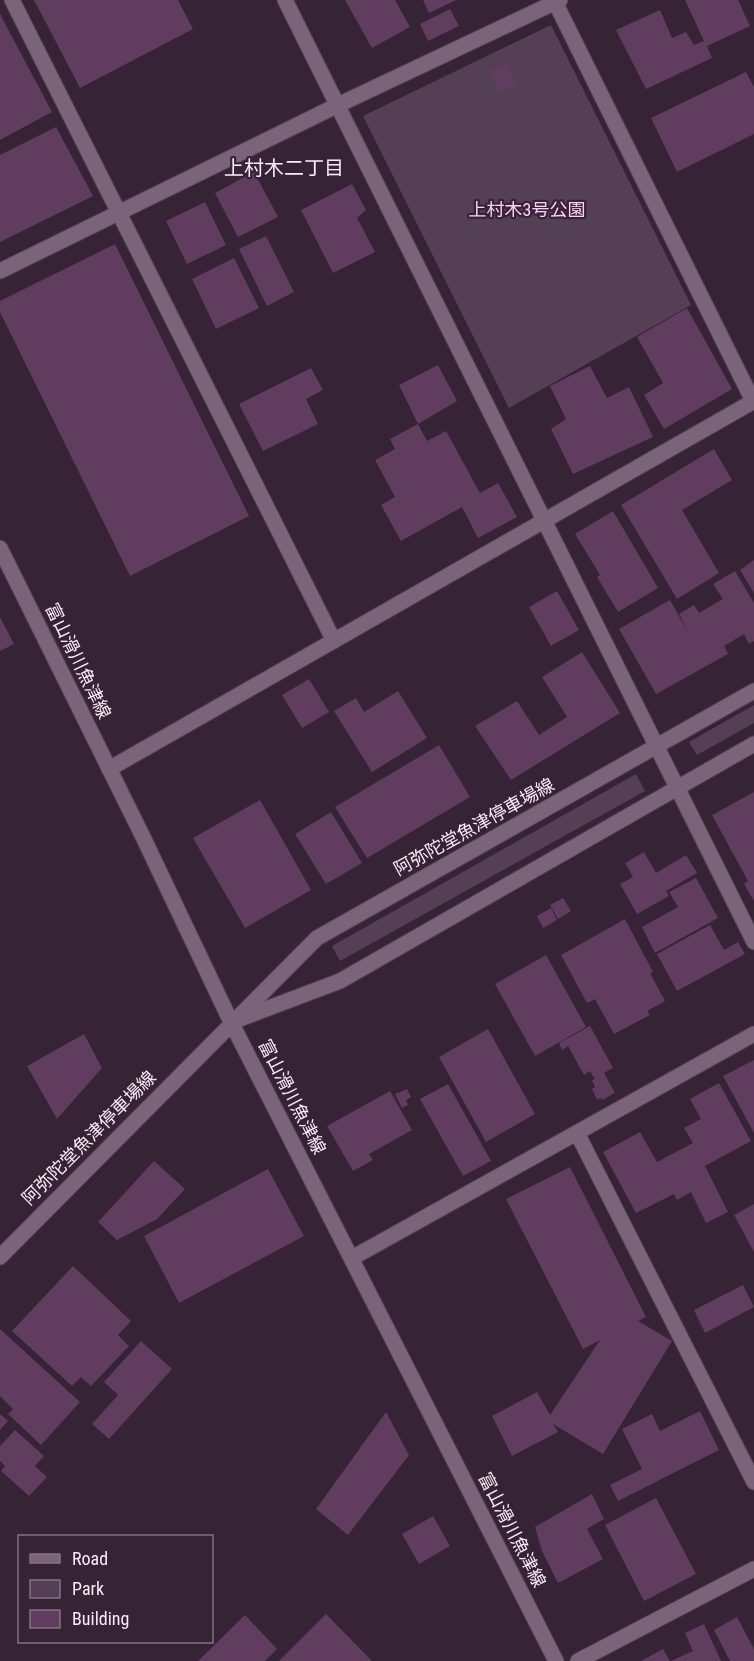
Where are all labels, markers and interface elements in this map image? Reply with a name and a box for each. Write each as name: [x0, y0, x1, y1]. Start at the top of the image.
district label: 上村木二丁目: [224, 156, 344, 180]
park label: 上村木3号公園: [469, 199, 585, 220]
street label: 富山滑川魚津線: [41, 600, 116, 722]
street label: 阿弥陀堂魚津停車場線: [390, 774, 558, 879]
street label: 富山滑川魚津線: [254, 1036, 330, 1158]
street label: 阿弥陀堂魚津停車場線: [18, 1067, 160, 1209]
street label: 富山滑川魚津線: [474, 1469, 550, 1591]
legend: [18, 1535, 213, 1643]
text: Road: [72, 1548, 108, 1569]
text: Park: [72, 1578, 104, 1599]
text: Building: [72, 1608, 129, 1629]

